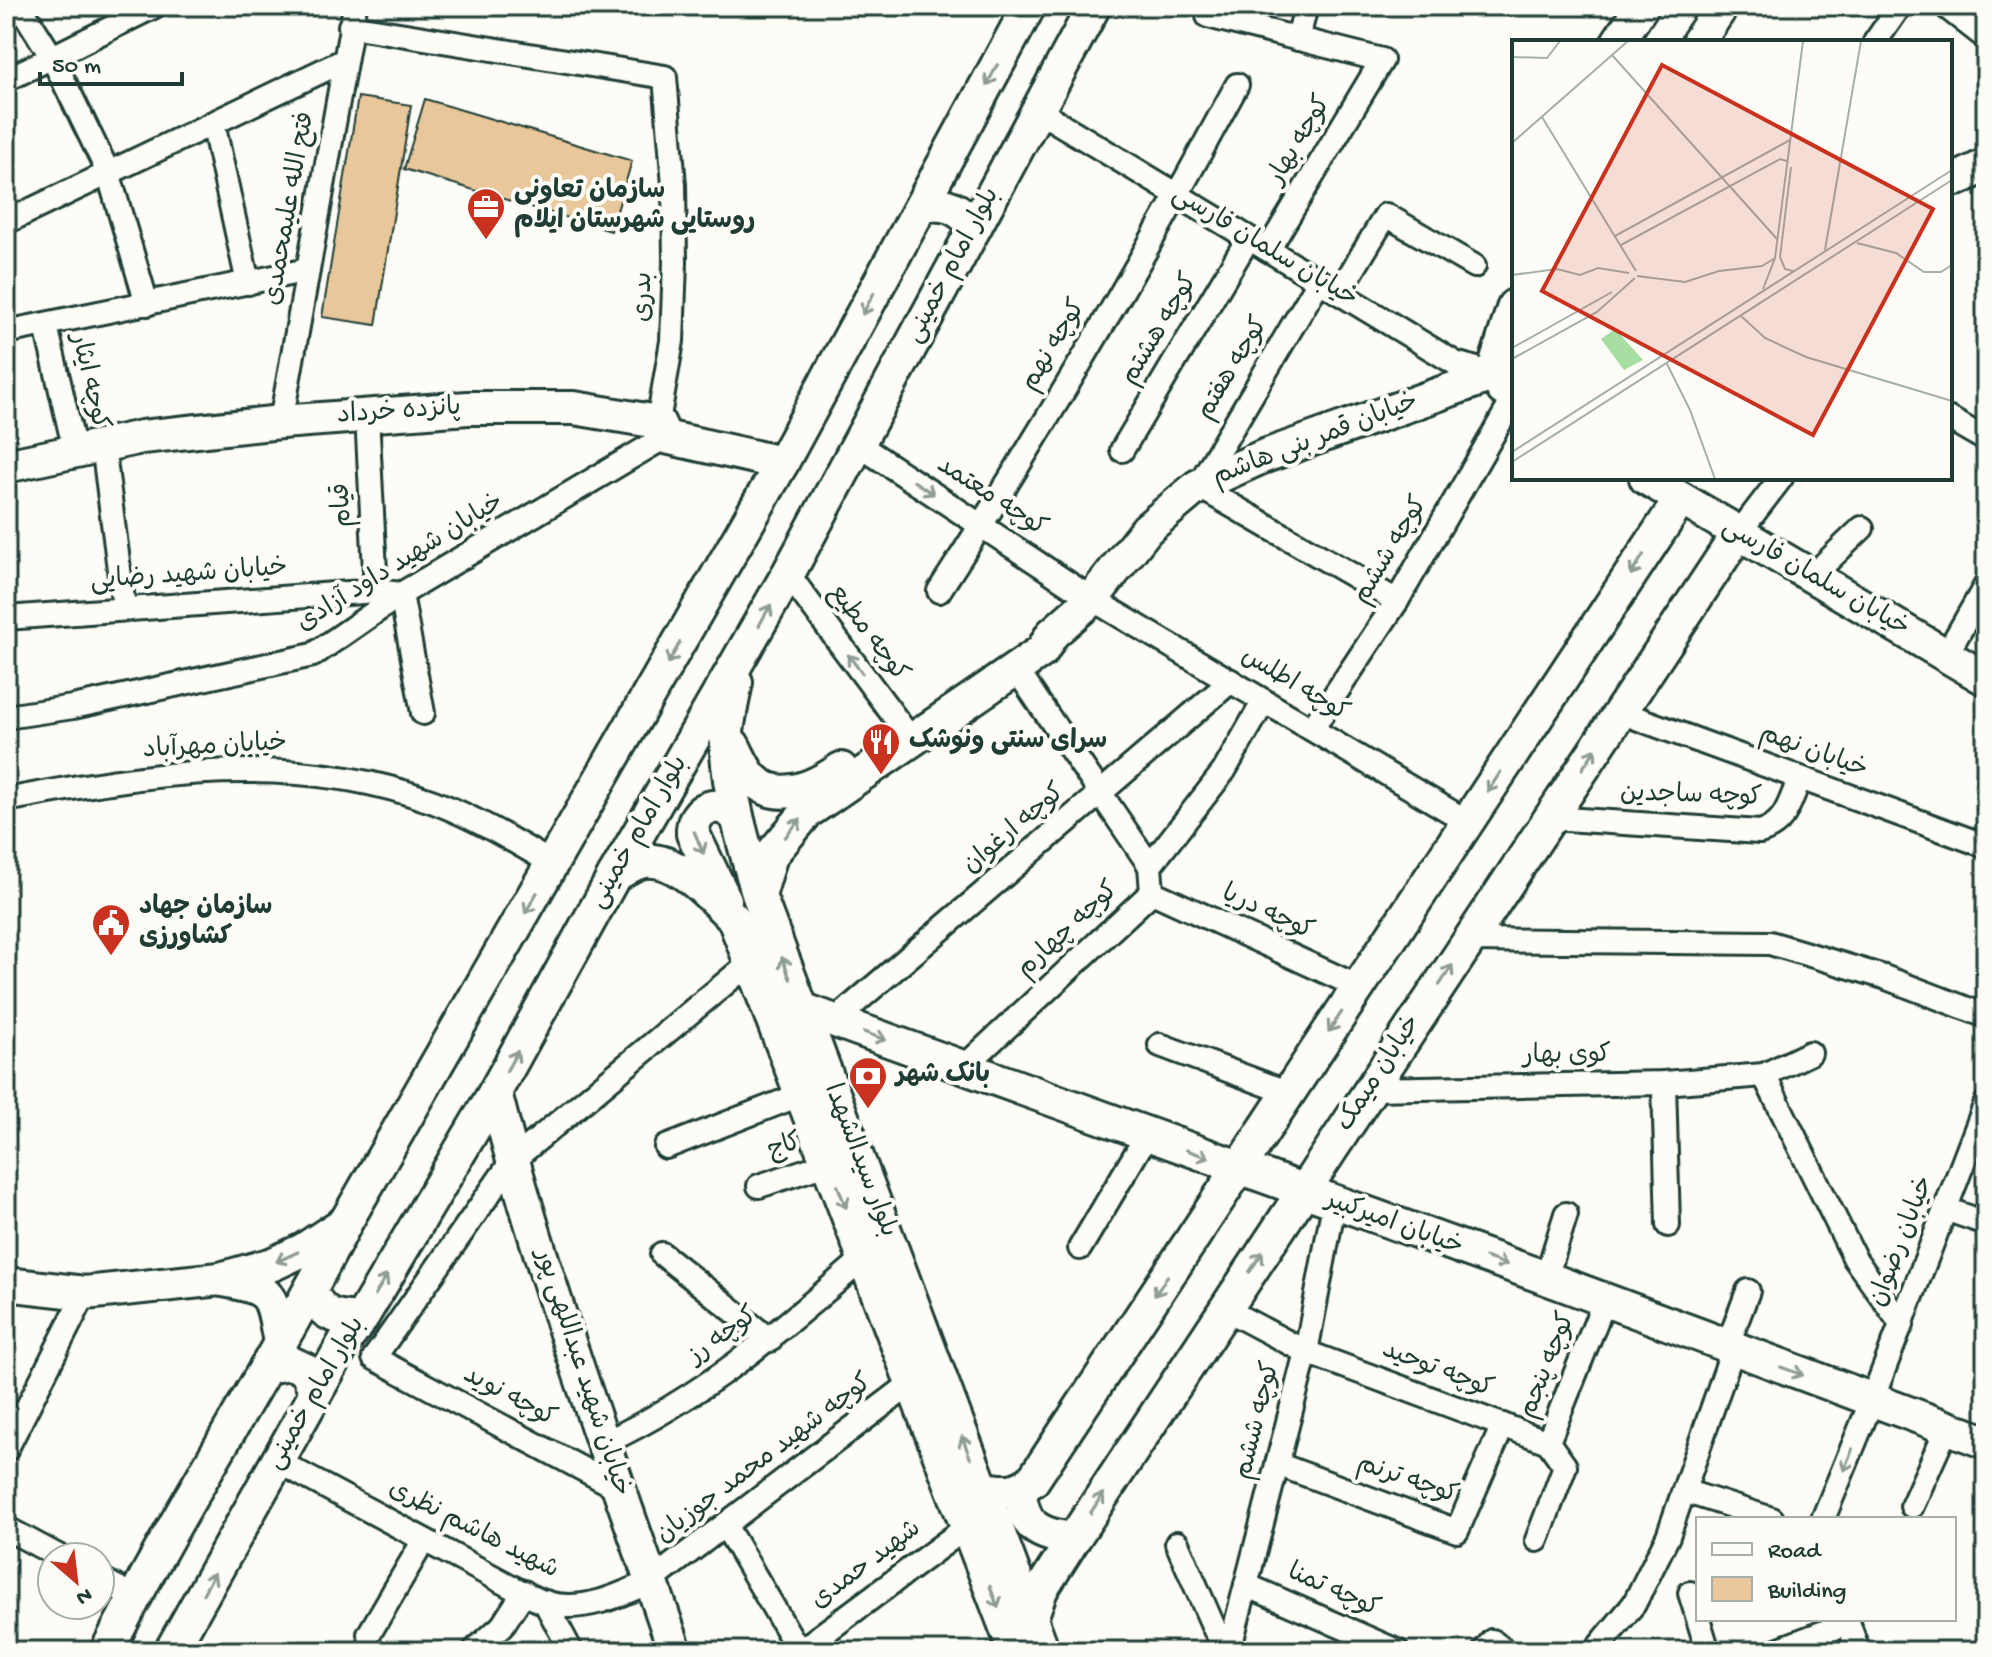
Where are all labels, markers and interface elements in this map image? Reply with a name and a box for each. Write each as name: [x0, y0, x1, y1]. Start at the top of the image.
scale bar: [40, 36, 182, 86]
inset map: [1512, 40, 1952, 480]
text: 50 m: [52, 53, 101, 82]
one-way arrow: [983, 62, 999, 86]
street label: کوچه بهار: [1261, 91, 1340, 193]
street label: فتح الله علیمحمدی: [259, 110, 323, 308]
place label: سازمان تعاونی روستایی شهرستان ایلام: [514, 177, 755, 238]
street label: خیابان سلمان فارسی: [1166, 180, 1362, 316]
street label: بلوار امام خمینی: [900, 183, 1008, 349]
office icon: سازمان تعاونی روستایی شهرستان ایلام: [465, 186, 507, 241]
street label: کوچه هشتم: [1116, 268, 1206, 392]
street label: بدری: [629, 271, 661, 323]
one-way arrow: [860, 291, 876, 315]
street label: کوچه نهم: [1016, 295, 1094, 397]
street label: کوچه هفتم: [1191, 312, 1277, 426]
street label: کوچه ایثار: [61, 329, 114, 433]
street label: خیابان قمر بنی هاشم: [1209, 388, 1423, 494]
street label: پانزده خرداد: [336, 393, 462, 433]
street label: کوچه معتمد: [930, 451, 1052, 545]
one-way arrow: [912, 480, 935, 496]
street label: قیام: [327, 482, 361, 528]
street label: خیابان شهید داود آزادی: [291, 486, 510, 640]
street label: کوچه ششم: [1348, 491, 1436, 611]
street label: خیابان سلمان فارسی: [1716, 513, 1914, 645]
one-way arrow: [1629, 553, 1645, 576]
street label: خیابان شهید رضایی: [89, 554, 289, 598]
street label: کوچه مطیع: [820, 579, 914, 689]
one-way arrow: [757, 604, 773, 627]
one-way arrow: [666, 641, 682, 664]
street label: کوچه اطلس: [1234, 642, 1354, 730]
one-way arrow: [847, 654, 864, 675]
street label: خیابان نهم: [1755, 719, 1871, 787]
restaurant icon: سرای سنتی ونوشک: [860, 721, 902, 776]
street label: خیابان مهرآباد: [142, 727, 288, 767]
place label: سرای سنتی ونوشک: [909, 727, 1107, 758]
one-way arrow: [1581, 748, 1597, 770]
street label: بلوار امام خمینی: [584, 751, 696, 915]
one-way arrow: [1486, 770, 1502, 793]
street label: کوچه ارغوان: [957, 778, 1073, 882]
street label: کوچه ساجدین: [1619, 779, 1763, 815]
one-way arrow: [784, 818, 802, 839]
one-way arrow: [692, 831, 707, 855]
street label: کوچه چهارم: [1012, 876, 1126, 986]
street label: کوچه دریا: [1216, 879, 1318, 949]
one-way arrow: [523, 891, 539, 914]
place label: سازمان جهاد کشاورزی: [139, 893, 273, 954]
public building icon: سازمان جهاد کشاورزی: [90, 902, 132, 957]
one-way arrow: [778, 956, 792, 981]
one-way arrow: [1437, 965, 1454, 987]
one-way arrow: [1327, 1010, 1343, 1033]
street label: خیابان میمک: [1331, 1010, 1429, 1138]
one-way arrow: [862, 1030, 887, 1044]
street label: کوی بهار: [1521, 1041, 1611, 1073]
one-way arrow: [505, 1049, 520, 1073]
bank icon: بانک شهر: [847, 1055, 889, 1110]
place label: بانک شهر: [893, 1060, 990, 1092]
street label: بلوار سیدالشهدا: [816, 1080, 902, 1242]
street label: کاج: [764, 1128, 806, 1168]
one-way arrow: [1185, 1148, 1210, 1162]
street label: خیابان رضوان: [1864, 1172, 1942, 1312]
one-way arrow: [836, 1184, 850, 1209]
street label: خیابان امیرکبیر: [1319, 1185, 1467, 1264]
street label: خیابان شهید عبداللهی پور: [526, 1244, 636, 1500]
one-way arrow: [275, 1251, 300, 1266]
one-way arrow: [1248, 1252, 1264, 1274]
one-way arrow: [1483, 1254, 1508, 1269]
one-way arrow: [373, 1274, 389, 1297]
one-way arrow: [1153, 1274, 1169, 1296]
street label: کوچه رز: [681, 1301, 765, 1374]
street label: کوچه پنجم: [1514, 1309, 1584, 1423]
street label: بلوار امام خمینی: [261, 1312, 373, 1476]
street label: کوچه توحید: [1377, 1336, 1497, 1406]
street label: کوچه ششم: [1229, 1359, 1289, 1483]
street label: کوچه نوید: [457, 1361, 561, 1435]
one-way arrow: [1779, 1365, 1804, 1379]
street label: کوچه شهید محمد جوزیان: [651, 1369, 879, 1551]
one-way arrow: [958, 1435, 973, 1460]
one-way arrow: [1840, 1447, 1854, 1472]
street label: کوچه ترنم: [1352, 1449, 1462, 1513]
street label: شهید هاشم نظری: [383, 1475, 563, 1587]
one-way arrow: [1089, 1492, 1105, 1514]
street label: شهید حمدی: [806, 1514, 928, 1618]
legend: [1696, 1517, 1956, 1621]
text: Road: [1768, 1538, 1822, 1567]
north arrow: [36, 1541, 116, 1621]
street label: کوچه تمنا: [1282, 1558, 1384, 1626]
one-way arrow: [201, 1572, 217, 1595]
text: Building: [1767, 1578, 1846, 1607]
text: N: [71, 1580, 96, 1610]
one-way arrow: [988, 1584, 1002, 1609]

